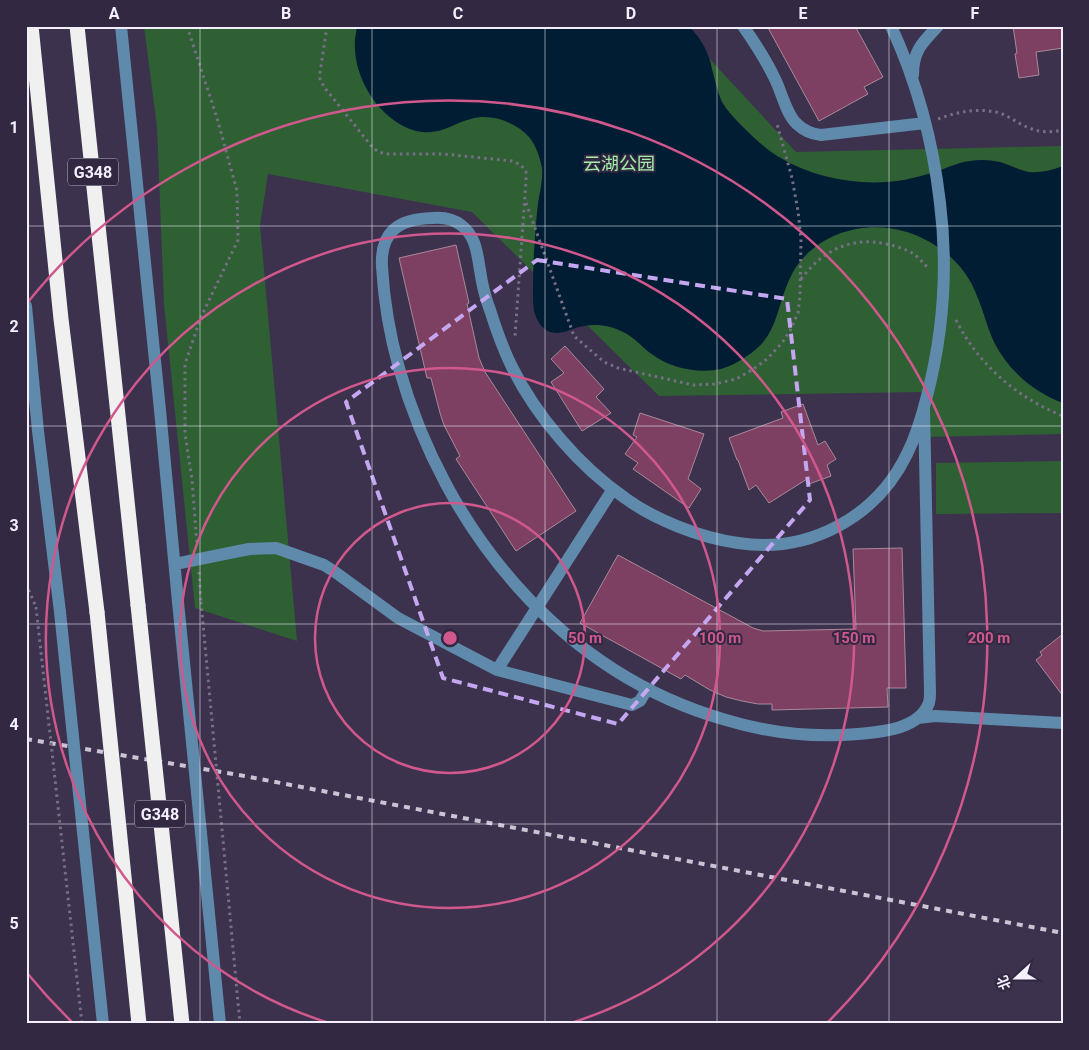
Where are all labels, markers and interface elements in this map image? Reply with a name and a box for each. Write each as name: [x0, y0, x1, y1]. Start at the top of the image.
text: A: [109, 4, 120, 23]
text: B: [281, 4, 291, 23]
text: C: [453, 4, 463, 23]
text: D: [626, 4, 636, 23]
text: E: [799, 4, 808, 23]
text: F: [971, 4, 980, 23]
text: 1: [9, 118, 19, 137]
park label: 云湖公园: [583, 153, 655, 174]
road number: G348: [68, 158, 118, 186]
text: 2: [9, 317, 19, 336]
text: 3: [9, 516, 19, 535]
centre of rings: [441, 629, 459, 647]
text: 50 m: [568, 629, 602, 647]
text: 100 m: [699, 629, 741, 647]
text: 150 m: [833, 629, 875, 647]
text: 200 m: [968, 629, 1010, 647]
text: 4: [9, 715, 19, 734]
road number: G348: [135, 801, 185, 828]
text: 5: [9, 914, 19, 933]
north arrow: [992, 952, 1042, 1002]
text: 北: [994, 973, 1014, 992]

